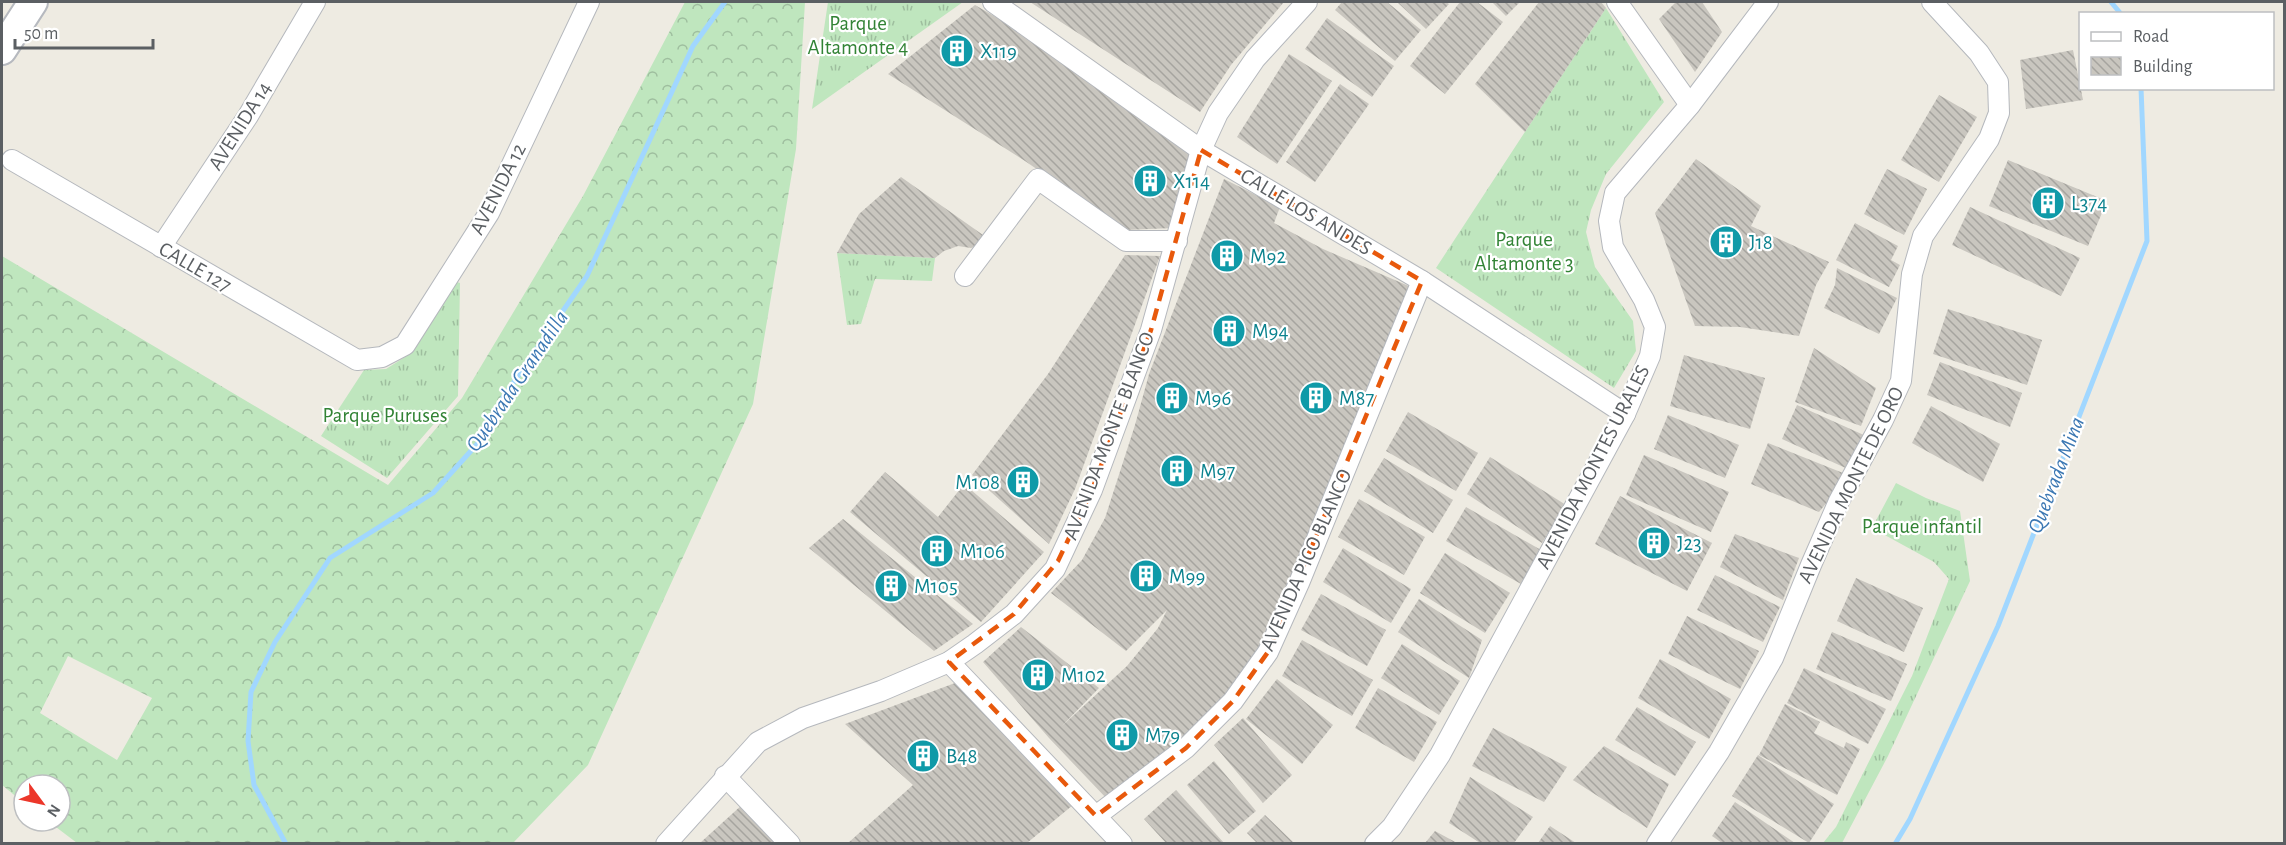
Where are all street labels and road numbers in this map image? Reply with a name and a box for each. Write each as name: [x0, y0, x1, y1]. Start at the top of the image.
street label: AVENIDA 14: [205, 78, 275, 174]
street label: AVENIDA 12: [466, 140, 530, 238]
street label: CALLE LOS ANDES: [1237, 165, 1375, 259]
street label: CALLE 127: [155, 238, 235, 296]
street label: AVENIDA MONTE BLANCO: [1060, 329, 1158, 543]
street label: AVENIDA MONTES URALES: [1532, 362, 1654, 572]
street label: AVENIDA MONTE DE ORO: [1794, 384, 1908, 586]
street label: AVENIDA PICO BLANCO: [1256, 466, 1356, 654]

